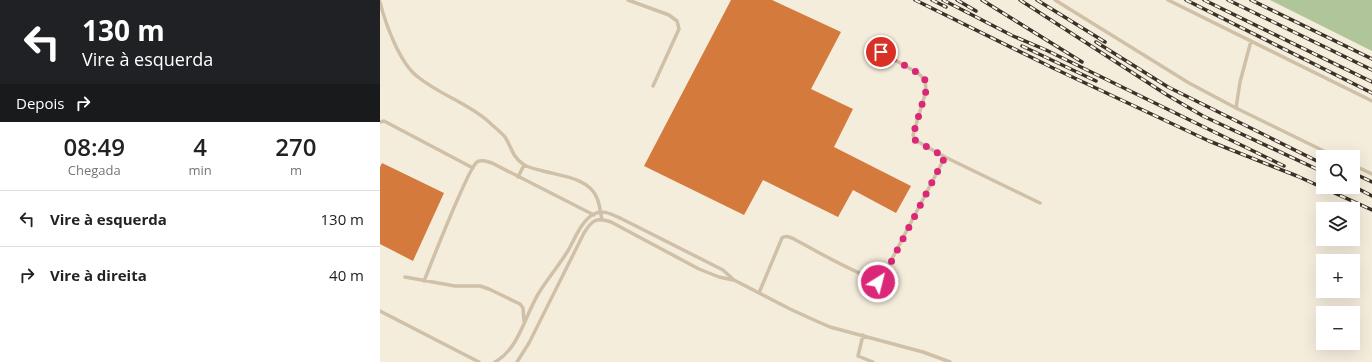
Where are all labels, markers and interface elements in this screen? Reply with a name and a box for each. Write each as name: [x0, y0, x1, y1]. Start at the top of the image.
text: 130 m: [82, 11, 165, 49]
icon: left: [16, 16, 68, 68]
pin: [864, 35, 898, 69]
icon: arrive: [870, 41, 892, 63]
text: Vire à esquerda: [82, 47, 213, 71]
icon: right: [72, 92, 94, 114]
text: Depois: [16, 93, 64, 113]
text: 08:49: [64, 130, 125, 163]
text: 4: [193, 130, 207, 163]
text: 270: [275, 130, 316, 163]
map controls: [1316, 150, 1360, 350]
button: search: [1316, 150, 1360, 194]
text: Chegada: [68, 161, 121, 179]
text: min: [189, 161, 212, 179]
text: m: [290, 161, 302, 179]
button: layers: [1316, 202, 1360, 246]
icon: left: [16, 208, 38, 230]
text: Vire à esquerda: [50, 209, 167, 229]
text: 130 m: [320, 209, 364, 229]
button: +: [1316, 254, 1360, 298]
position arrow: [857, 261, 899, 303]
icon: right: [16, 264, 38, 286]
text: Vire à direita: [50, 265, 147, 285]
text: 40 m: [329, 265, 364, 285]
button: −: [1316, 306, 1360, 350]

